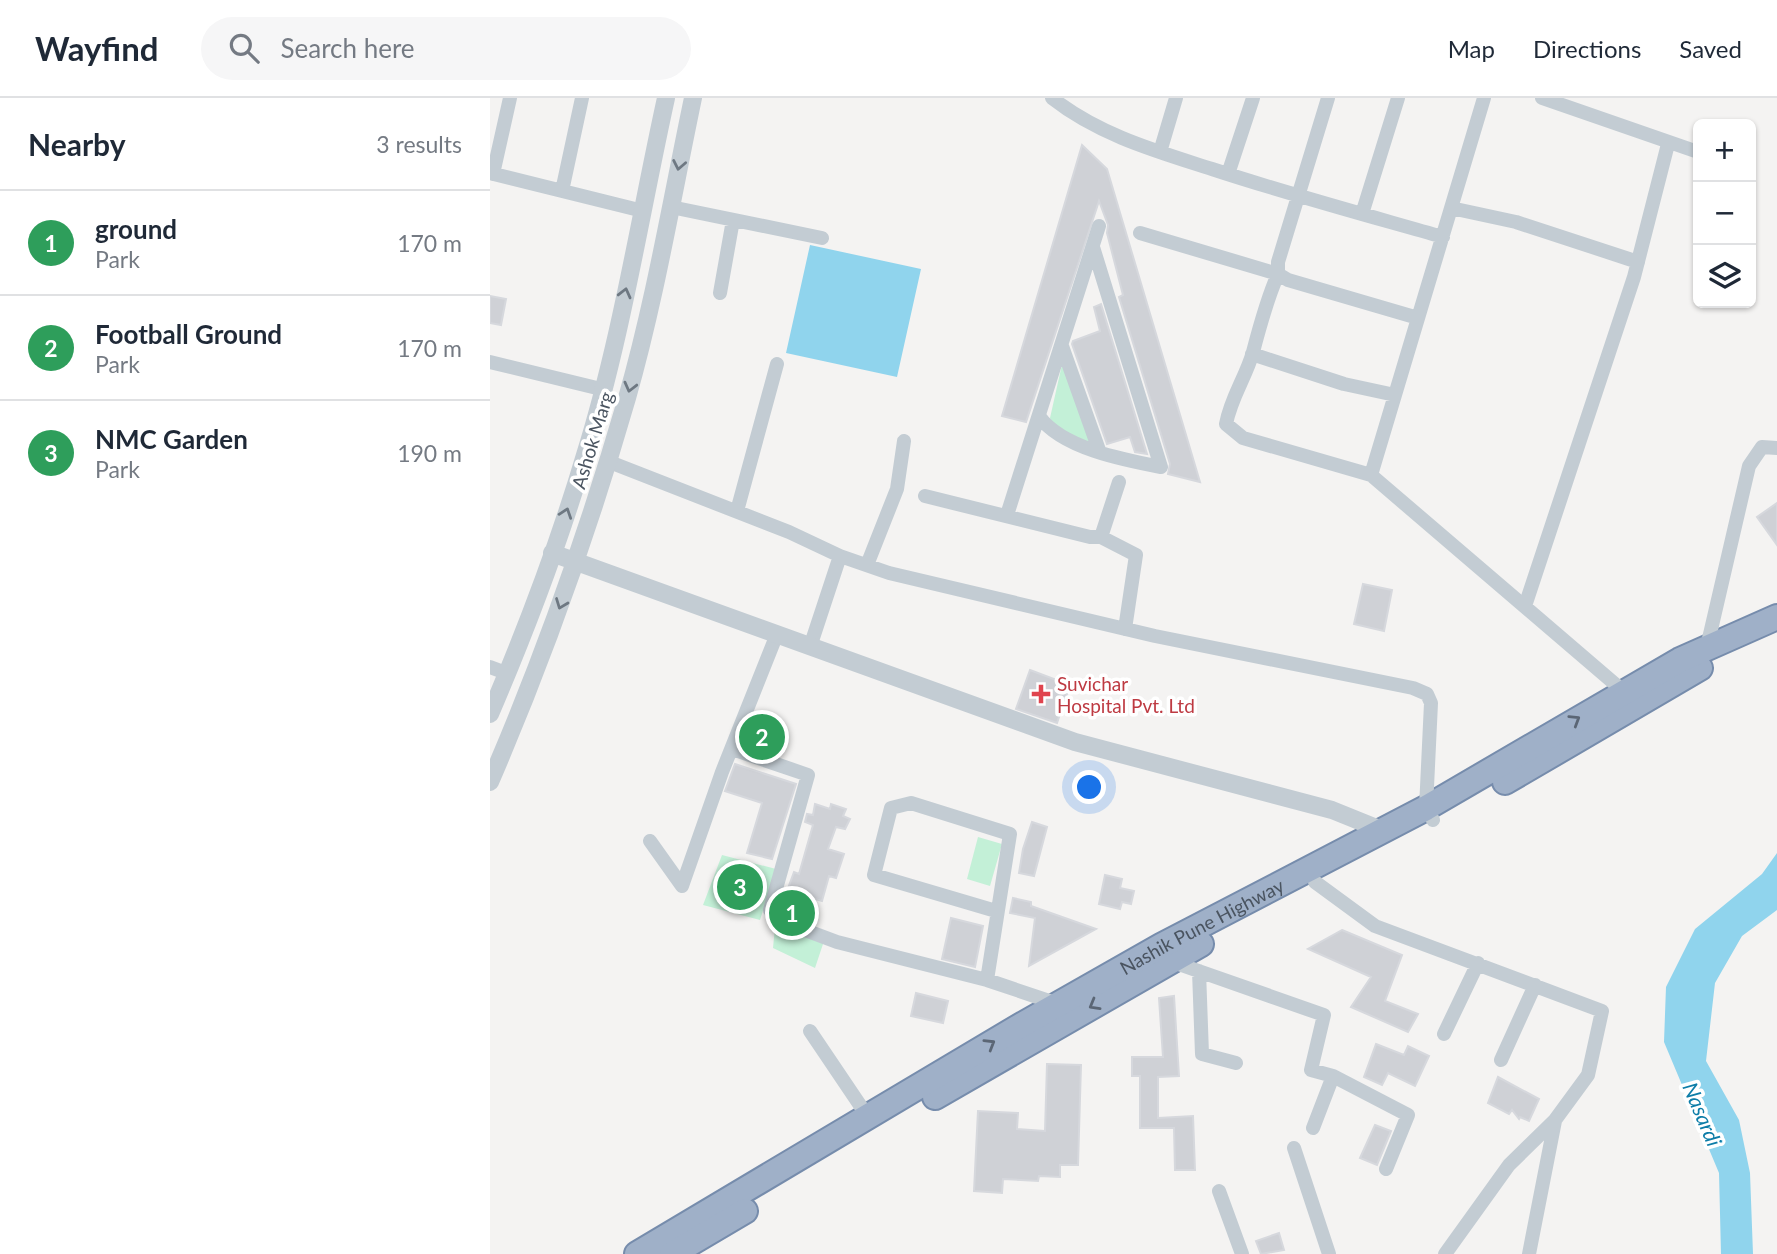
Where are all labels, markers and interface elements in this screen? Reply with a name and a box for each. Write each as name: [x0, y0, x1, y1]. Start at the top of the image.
search box: [201, 17, 691, 80]
text: Wayfind: [35, 28, 159, 68]
icon: search: [225, 29, 263, 67]
text: Search here: [281, 32, 415, 64]
text: Map: [1448, 34, 1495, 63]
text: Directions: [1533, 34, 1641, 63]
text: Saved: [1679, 34, 1742, 63]
map controls: [1693, 119, 1756, 308]
button: +: [1693, 119, 1756, 182]
text: Nearby: [28, 126, 126, 162]
text: 3 results: [376, 130, 462, 158]
one-way arrow: [673, 159, 688, 171]
button: −: [1693, 182, 1756, 245]
text: ground: [95, 213, 177, 245]
text: 1: [44, 229, 58, 257]
text: 170 m: [397, 229, 462, 257]
text: Park: [95, 245, 140, 273]
button: layers: [1693, 245, 1756, 308]
one-way arrow: [616, 287, 631, 299]
text: Football Ground: [95, 318, 282, 350]
text: 2: [44, 334, 58, 362]
text: 170 m: [397, 334, 462, 362]
text: Park: [95, 350, 140, 378]
one-way arrow: [623, 381, 638, 393]
street label: Ashok Marg: [566, 389, 618, 491]
text: NMC Garden: [95, 423, 248, 455]
text: 3: [44, 439, 58, 467]
text: 190 m: [397, 439, 462, 467]
text: Park: [95, 455, 140, 483]
one-way arrow: [558, 507, 572, 519]
one-way arrow: [555, 597, 569, 609]
place label: Suvichar Hospital Pvt. Ltd: [1057, 672, 1195, 717]
marker: Suvichar Hospital Pvt. Ltd: [1031, 684, 1051, 704]
pin: 2: [739, 711, 785, 763]
one-way arrow: [1567, 716, 1580, 729]
your location: [1072, 770, 1106, 804]
pin: 3: [717, 861, 763, 913]
street label: Nashik Pune Highway: [1115, 873, 1287, 979]
pin: 1: [769, 887, 815, 939]
one-way arrow: [1088, 997, 1101, 1010]
one-way arrow: [983, 1039, 996, 1052]
water label: Nasardi: [1678, 1078, 1728, 1150]

